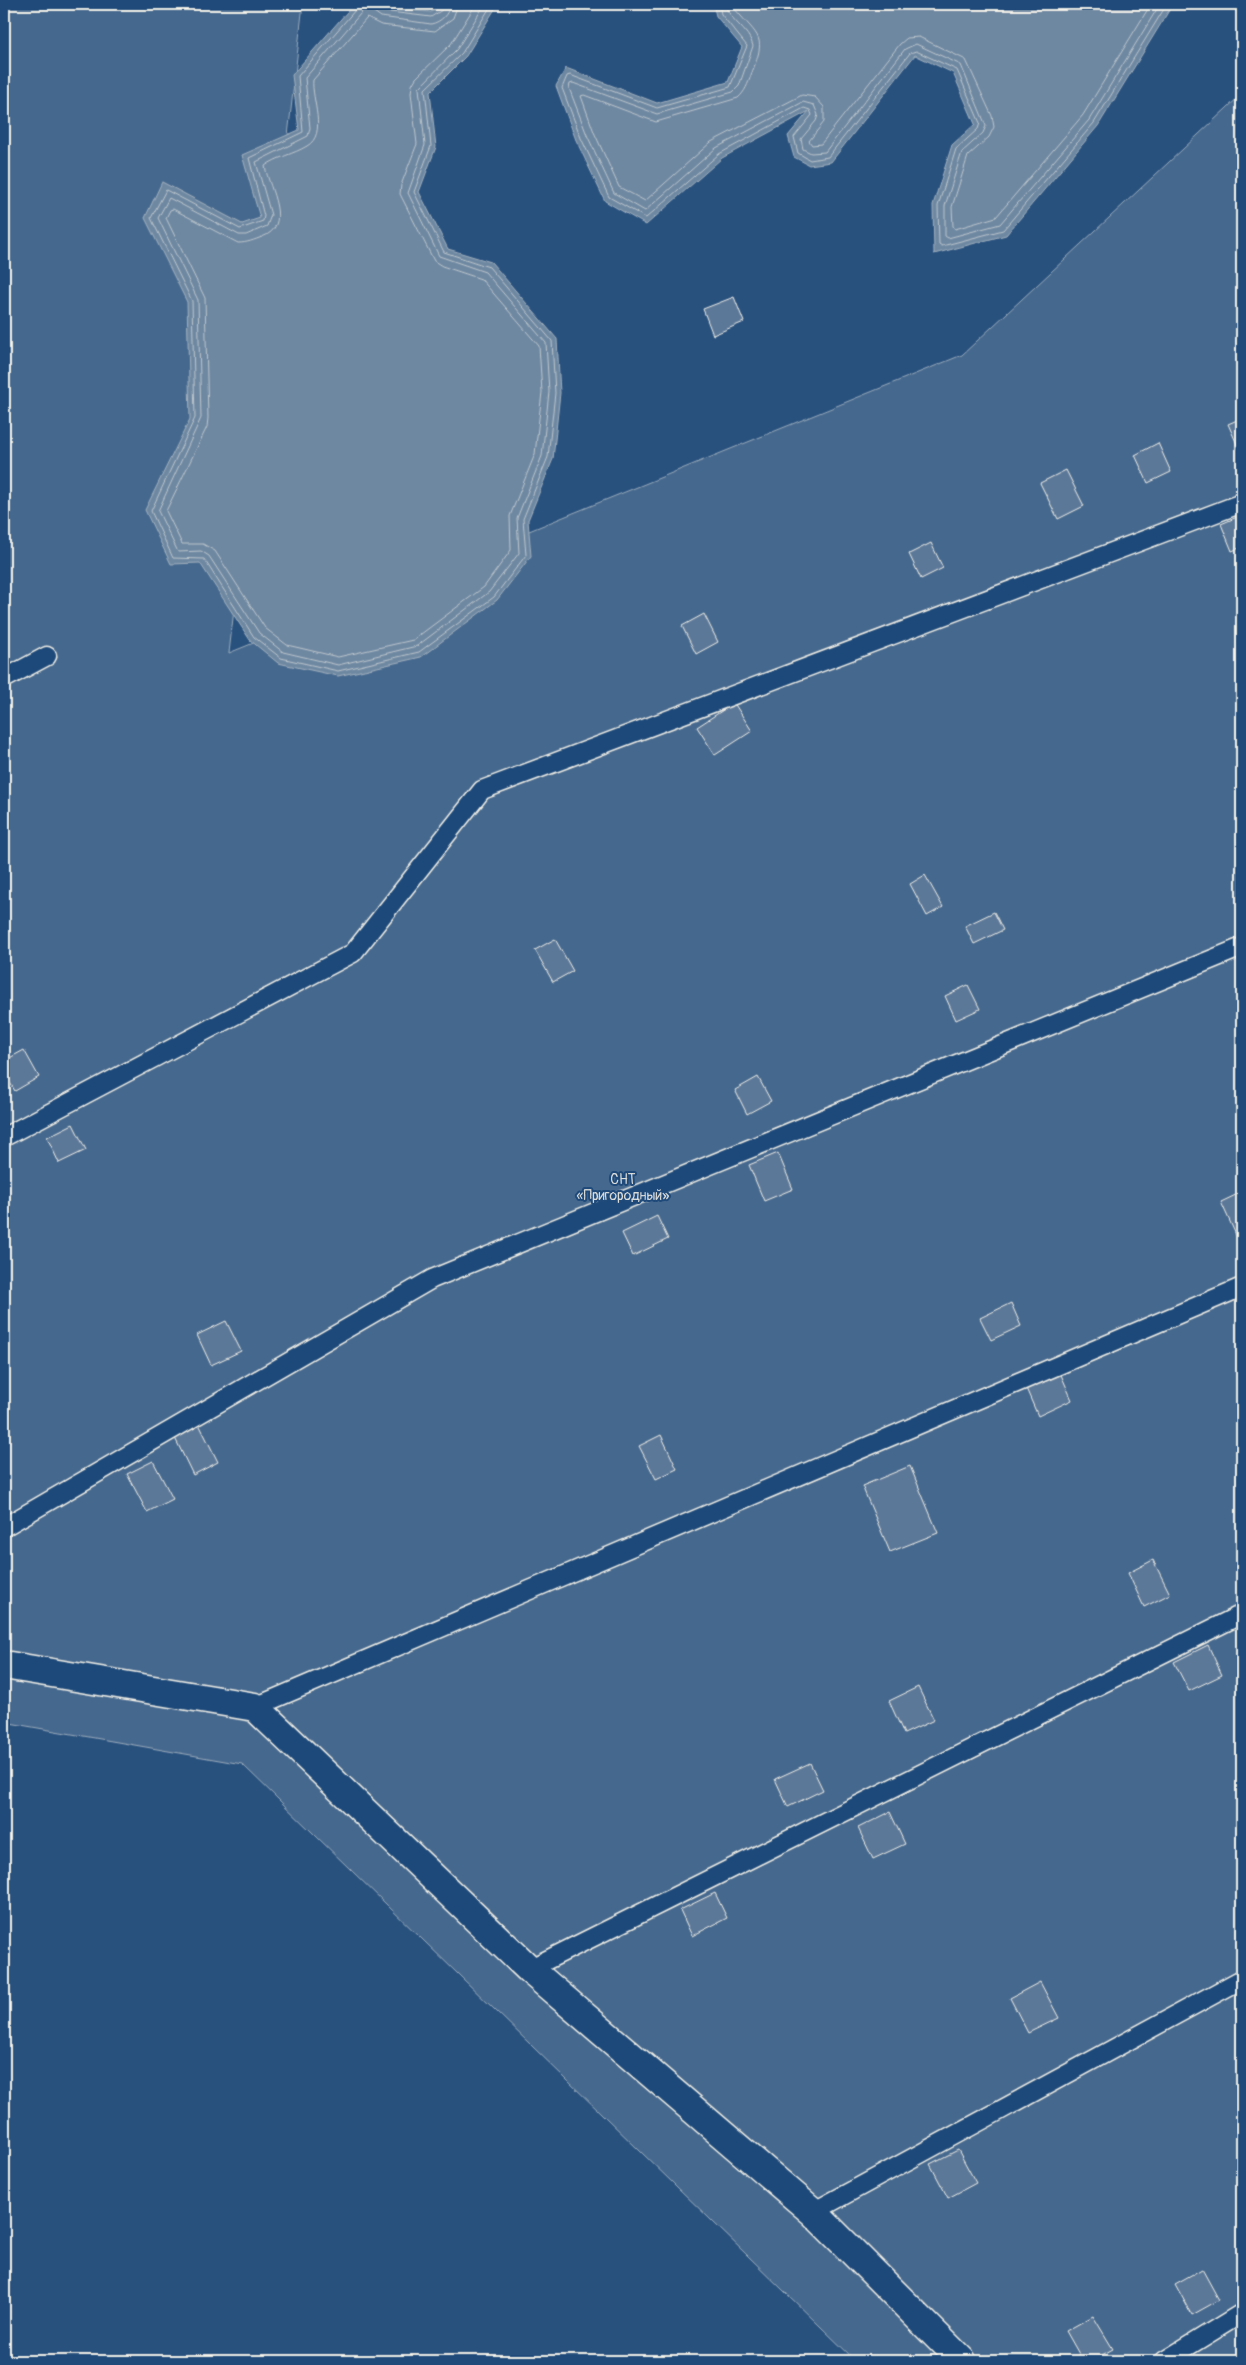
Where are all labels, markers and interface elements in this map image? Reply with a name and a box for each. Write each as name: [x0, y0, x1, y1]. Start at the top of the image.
park label: СНТ «Пригородный»: [577, 1171, 669, 1204]

